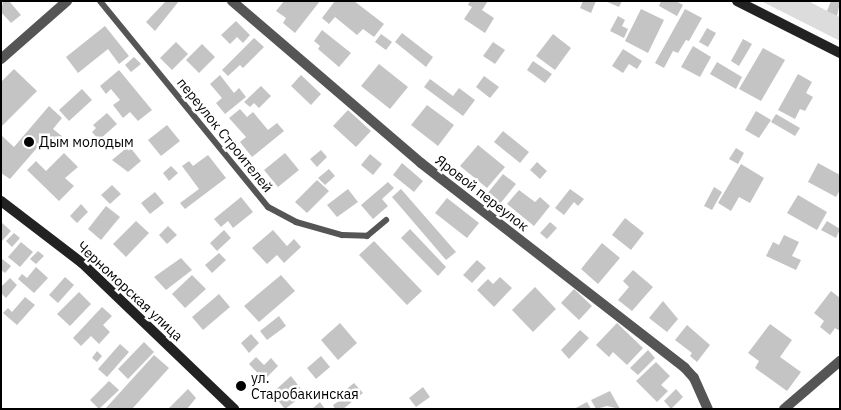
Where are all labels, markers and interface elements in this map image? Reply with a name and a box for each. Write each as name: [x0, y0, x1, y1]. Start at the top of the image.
street label: переулок Строителей: [174, 74, 276, 196]
place label: Дым молодым: [39, 134, 134, 150]
marker: Дым молодым: [23, 136, 35, 148]
street label: Яровой переулок: [432, 151, 532, 235]
street label: Черноморская улица: [74, 238, 186, 344]
place label: ул. Старобакинская: [251, 370, 359, 402]
marker: ул. Старобакинская: [235, 380, 247, 392]

